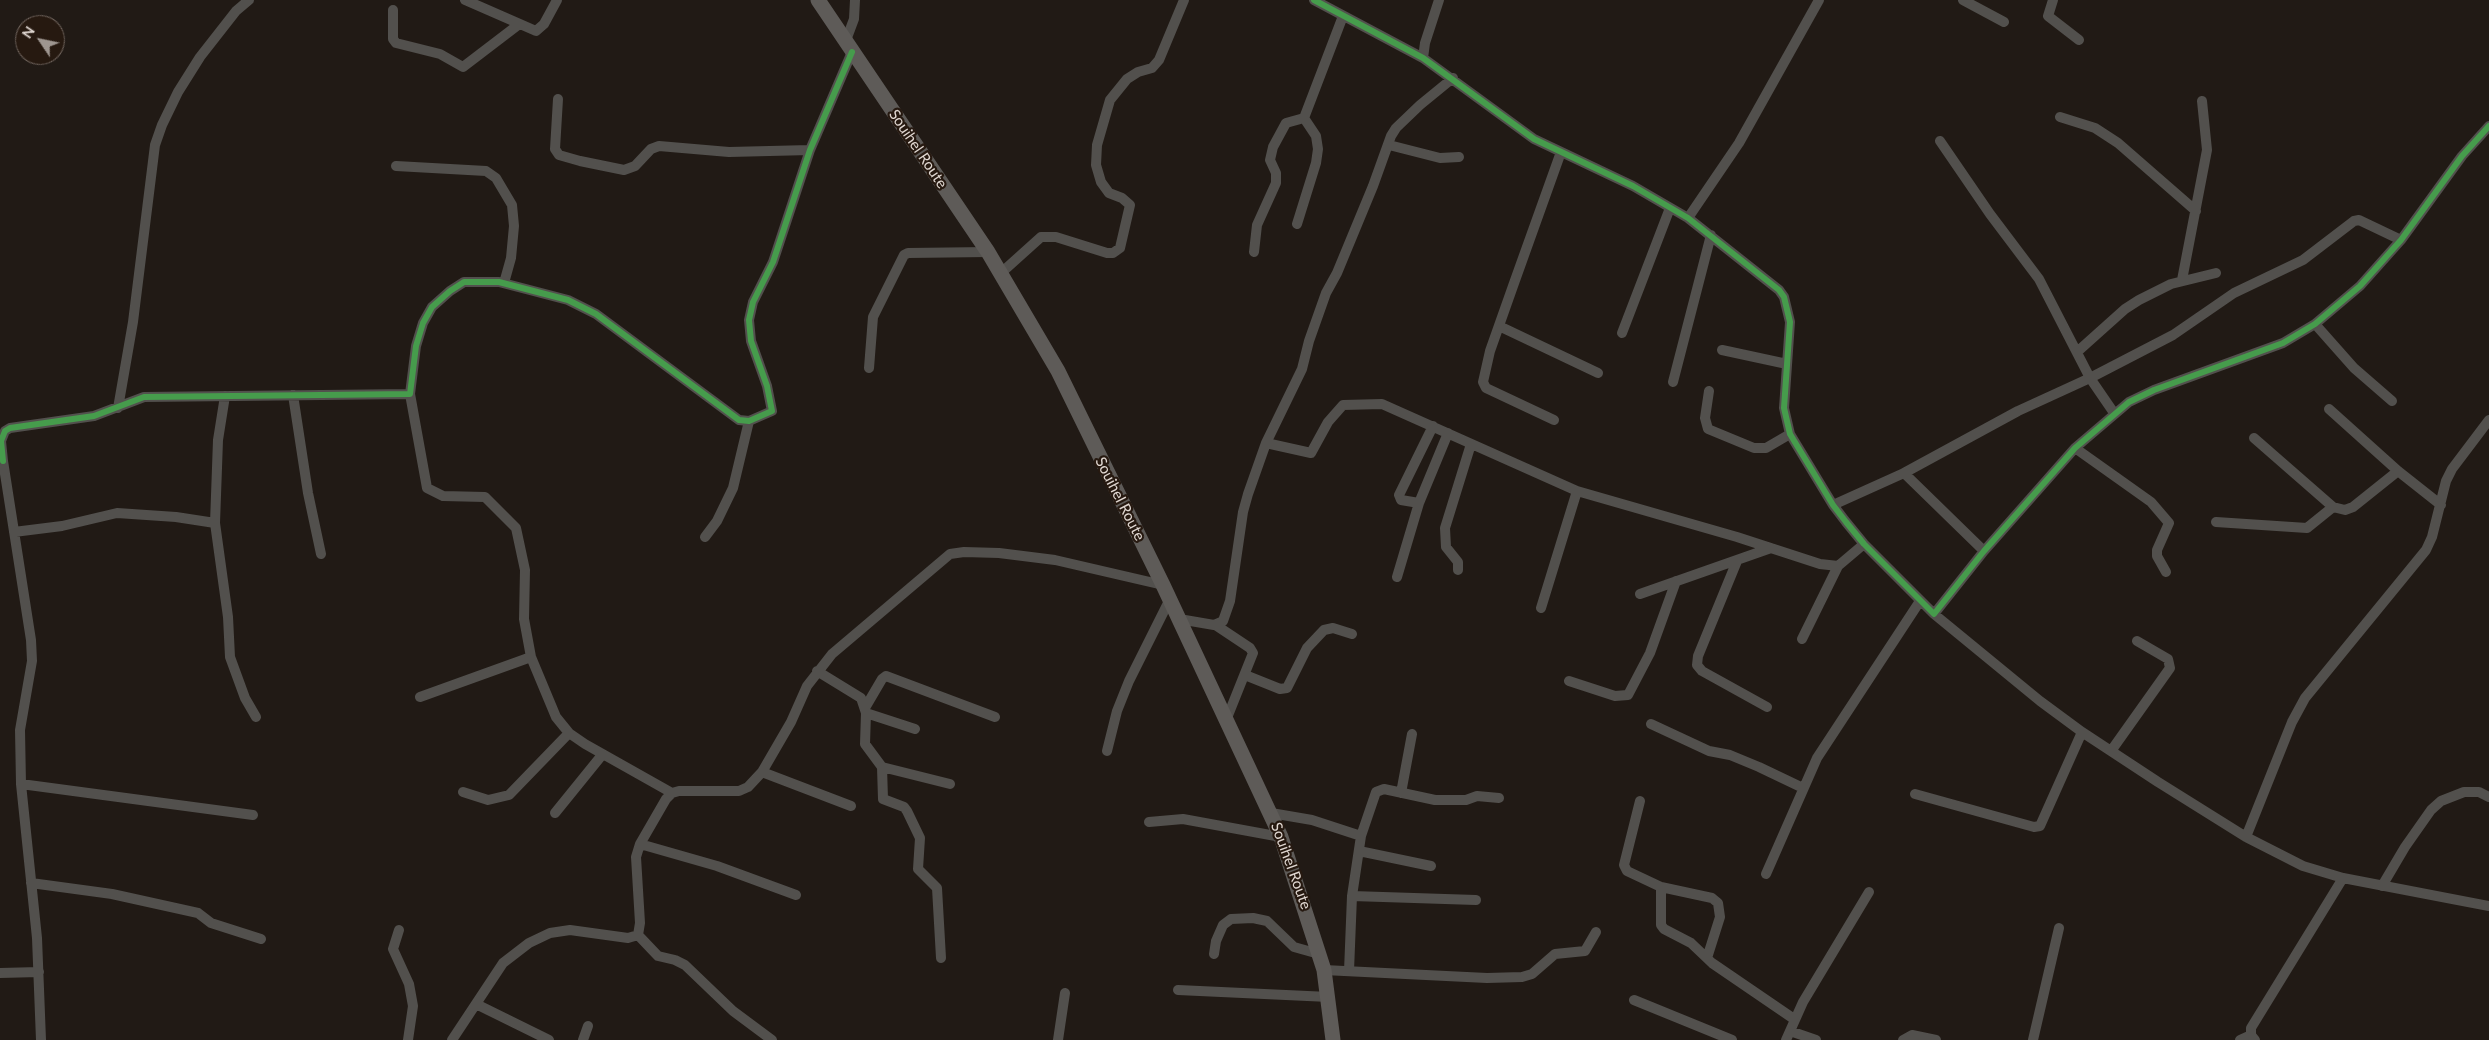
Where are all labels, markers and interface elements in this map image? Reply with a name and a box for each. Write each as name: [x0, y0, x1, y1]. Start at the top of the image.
north arrow: [15, 15, 65, 65]
text: N: [18, 23, 38, 41]
street label: Souihel Route: [885, 106, 951, 192]
street label: Souihel Route: [1091, 454, 1149, 544]
street label: Souihel Route: [1267, 820, 1315, 912]

